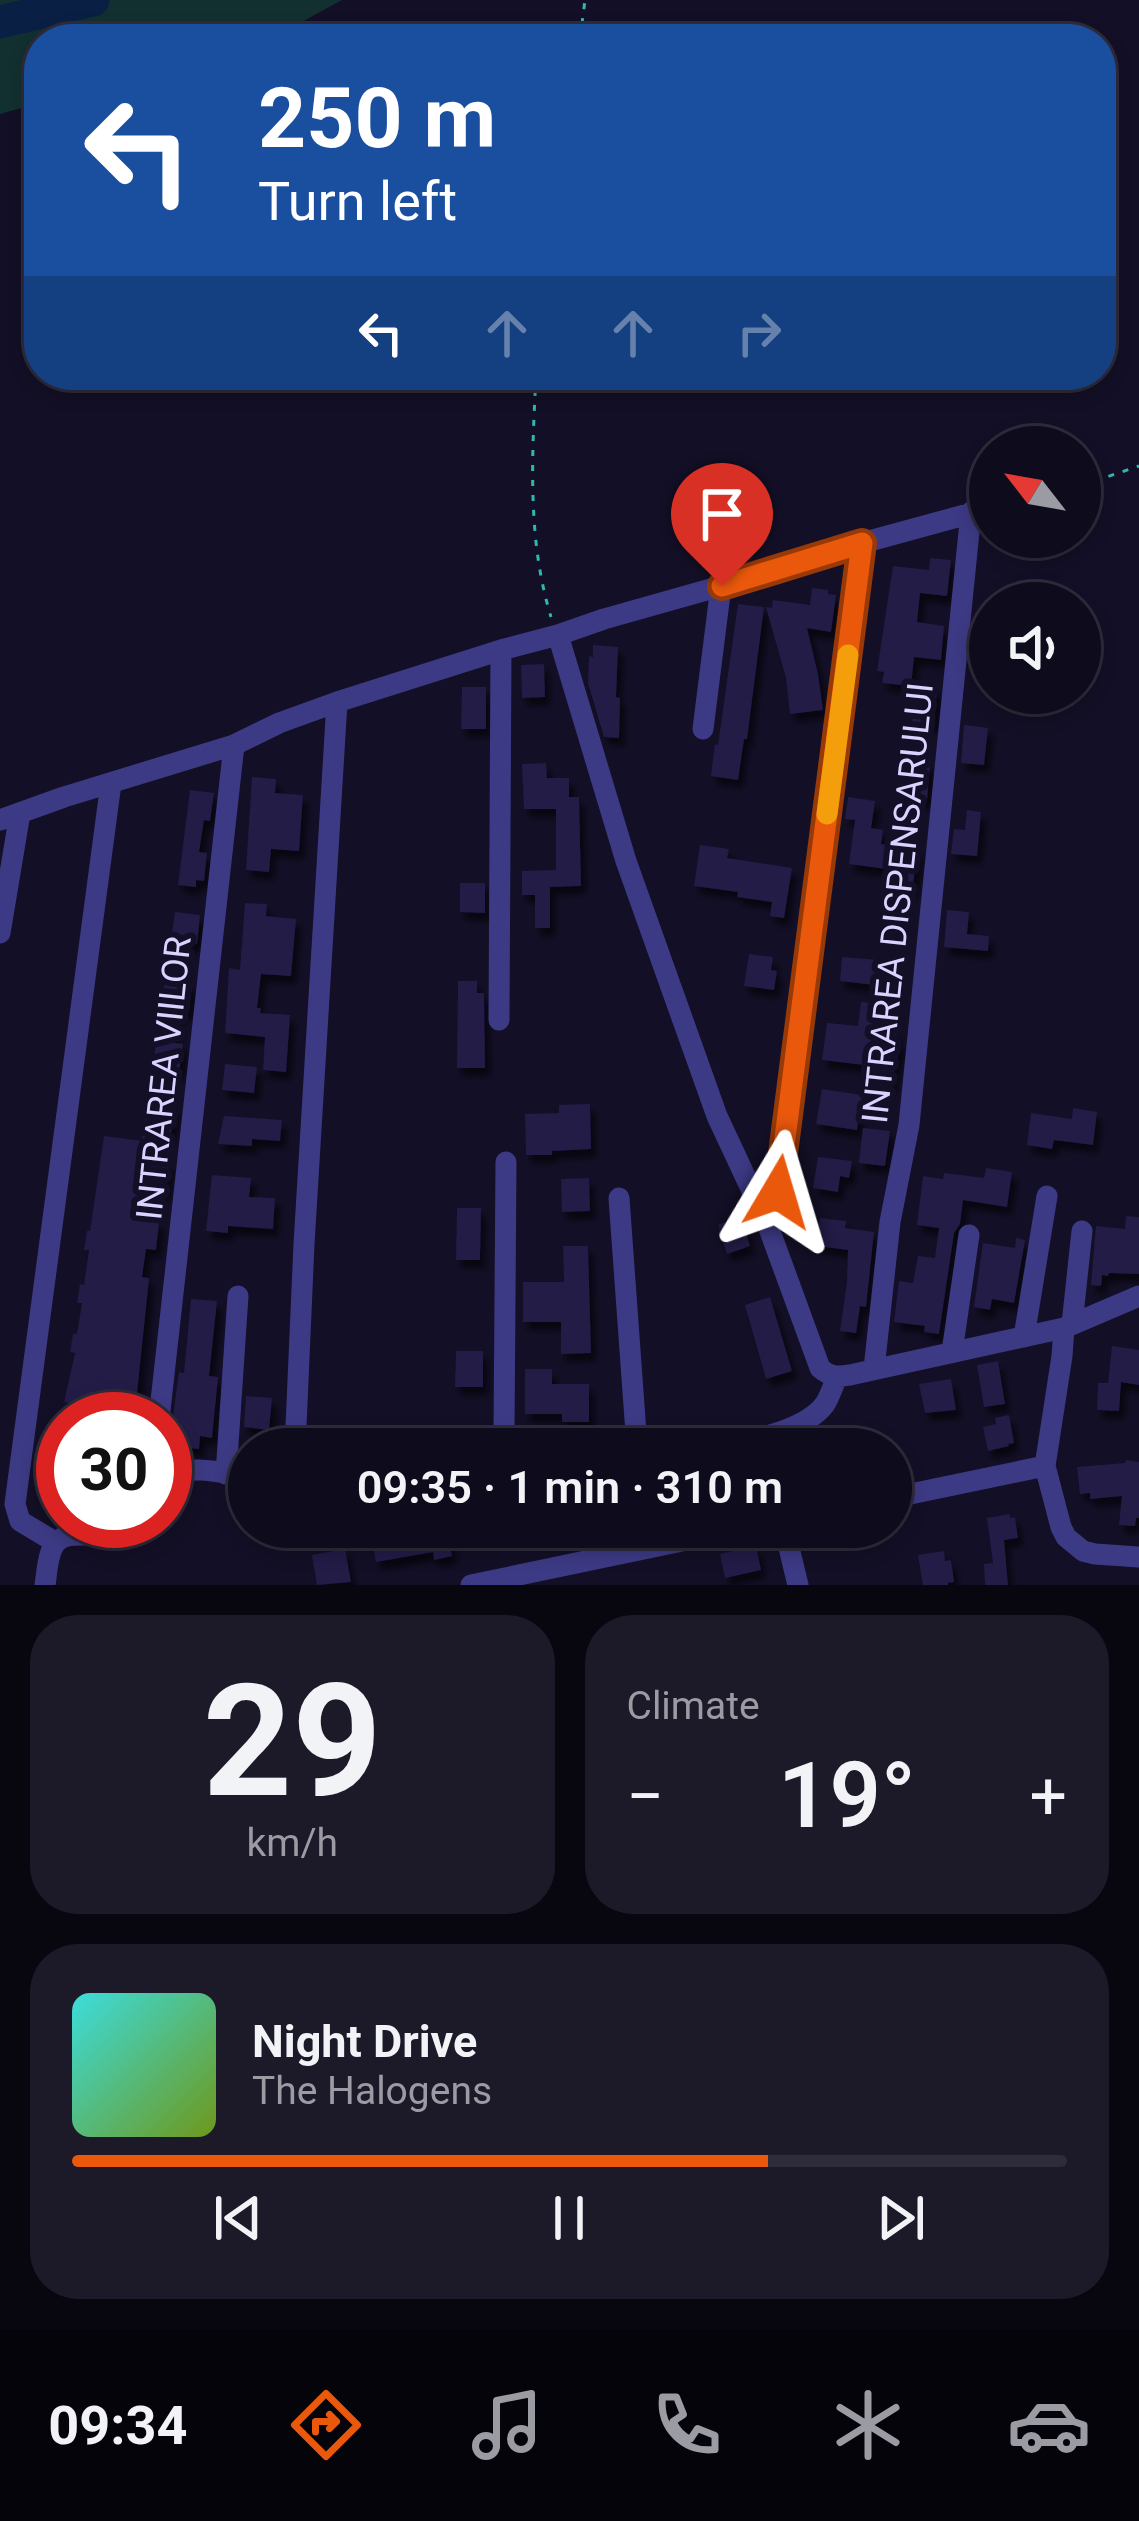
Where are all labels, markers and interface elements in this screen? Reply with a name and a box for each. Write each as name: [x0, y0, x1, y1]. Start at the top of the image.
text: 250 m: [258, 69, 496, 168]
icon: left: [60, 72, 216, 228]
text: Turn left: [258, 170, 457, 233]
icon: left: [348, 300, 414, 366]
icon: ahead: [474, 300, 540, 366]
icon: ahead: [600, 300, 666, 366]
icon: right: [726, 300, 792, 366]
north arrow: [969, 426, 1101, 558]
map controls: [969, 426, 1101, 714]
pin: [671, 463, 773, 586]
icon: arrive: [689, 481, 755, 547]
button: sound: [969, 582, 1101, 714]
street label: INTRAREA DISPENSARULUI: [854, 681, 942, 1125]
street label: INTRAREA VIILOR: [128, 934, 200, 1222]
position arrow: [715, 1129, 841, 1255]
speed limit sign: 30: [36, 1392, 192, 1548]
text: 09:35 · 1 min · 310 m: [357, 1461, 783, 1514]
text: 29: [203, 1650, 382, 1833]
text: Climate: [627, 1683, 760, 1729]
text: 19°: [778, 1744, 916, 1849]
text: −: [627, 1758, 664, 1835]
text: +: [1030, 1758, 1067, 1835]
text: km/h: [246, 1820, 338, 1866]
text: Night Drive: [252, 2015, 477, 2068]
text: The Halogens: [252, 2068, 492, 2114]
icon: previous: [205, 2185, 271, 2251]
icon: pause: [536, 2185, 602, 2251]
icon: next: [868, 2185, 934, 2251]
icon: directions: [284, 2383, 368, 2467]
icon: music: [465, 2383, 549, 2467]
icon: phone: [645, 2383, 729, 2467]
icon: climate: [826, 2383, 910, 2467]
icon: car: [1007, 2383, 1091, 2467]
text: 09:34: [48, 2394, 187, 2457]

